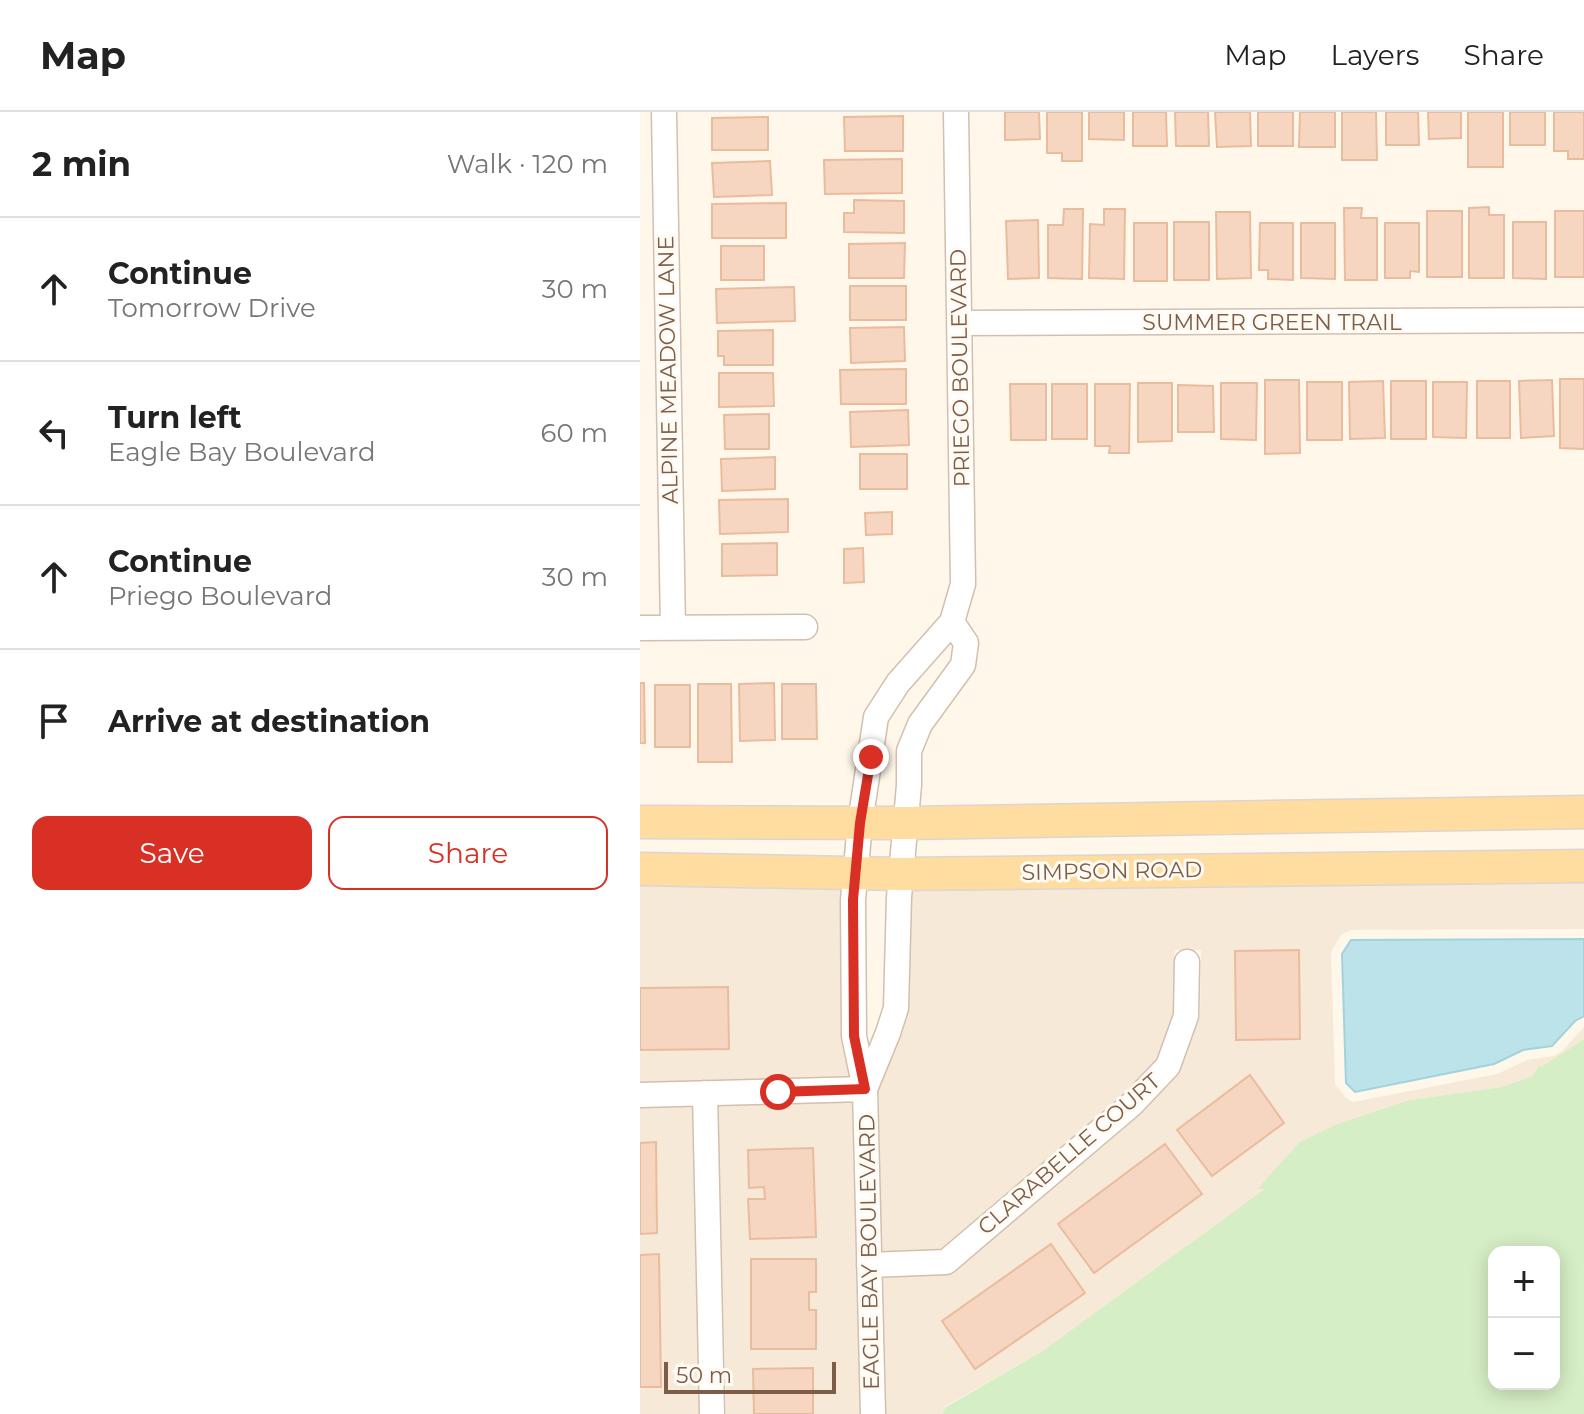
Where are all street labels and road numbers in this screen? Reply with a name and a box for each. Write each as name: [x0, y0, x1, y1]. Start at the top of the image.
street label: ALPINE MEADOW LANE: [652, 236, 684, 504]
street label: PRIEGO BOULEVARD: [944, 249, 976, 487]
street label: SUMMER GREEN TRAIL: [1142, 309, 1402, 336]
street label: SIMPSON ROAD: [1021, 856, 1203, 886]
street label: CLARABELLE COURT: [972, 1067, 1166, 1241]
street label: EAGLE BAY BOULEVARD: [853, 1114, 885, 1390]

